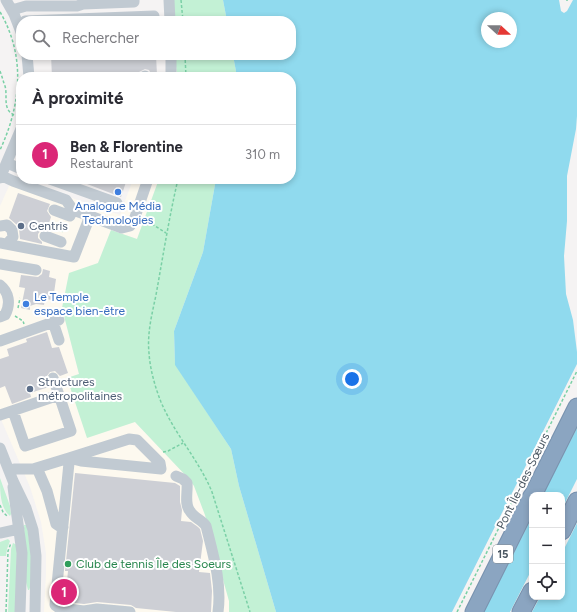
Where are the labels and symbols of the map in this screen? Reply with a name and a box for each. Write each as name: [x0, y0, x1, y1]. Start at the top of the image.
north arrow: [481, 12, 517, 48]
marker: Analogue Média Technologies: [113, 187, 123, 197]
place label: Analogue Média Technologies: [75, 199, 161, 227]
place label: Centris: [29, 219, 68, 233]
marker: Centris: [16, 221, 26, 231]
place label: Le Temple espace bien-être: [34, 290, 126, 318]
marker: Le Temple espace bien-être: [21, 299, 31, 309]
your location: [342, 369, 362, 389]
place label: Structures métropolitaines: [38, 375, 122, 403]
marker: Structures métropolitaines: [25, 384, 35, 394]
street label: Pont Île-des-Sœurs: [494, 430, 553, 531]
road number: 15: [493, 545, 513, 563]
place label: Club de tennis Île des Soeurs: [76, 557, 232, 571]
marker: Club de tennis Île des Soeurs: [63, 559, 73, 569]
pin: 1: [51, 577, 77, 607]

